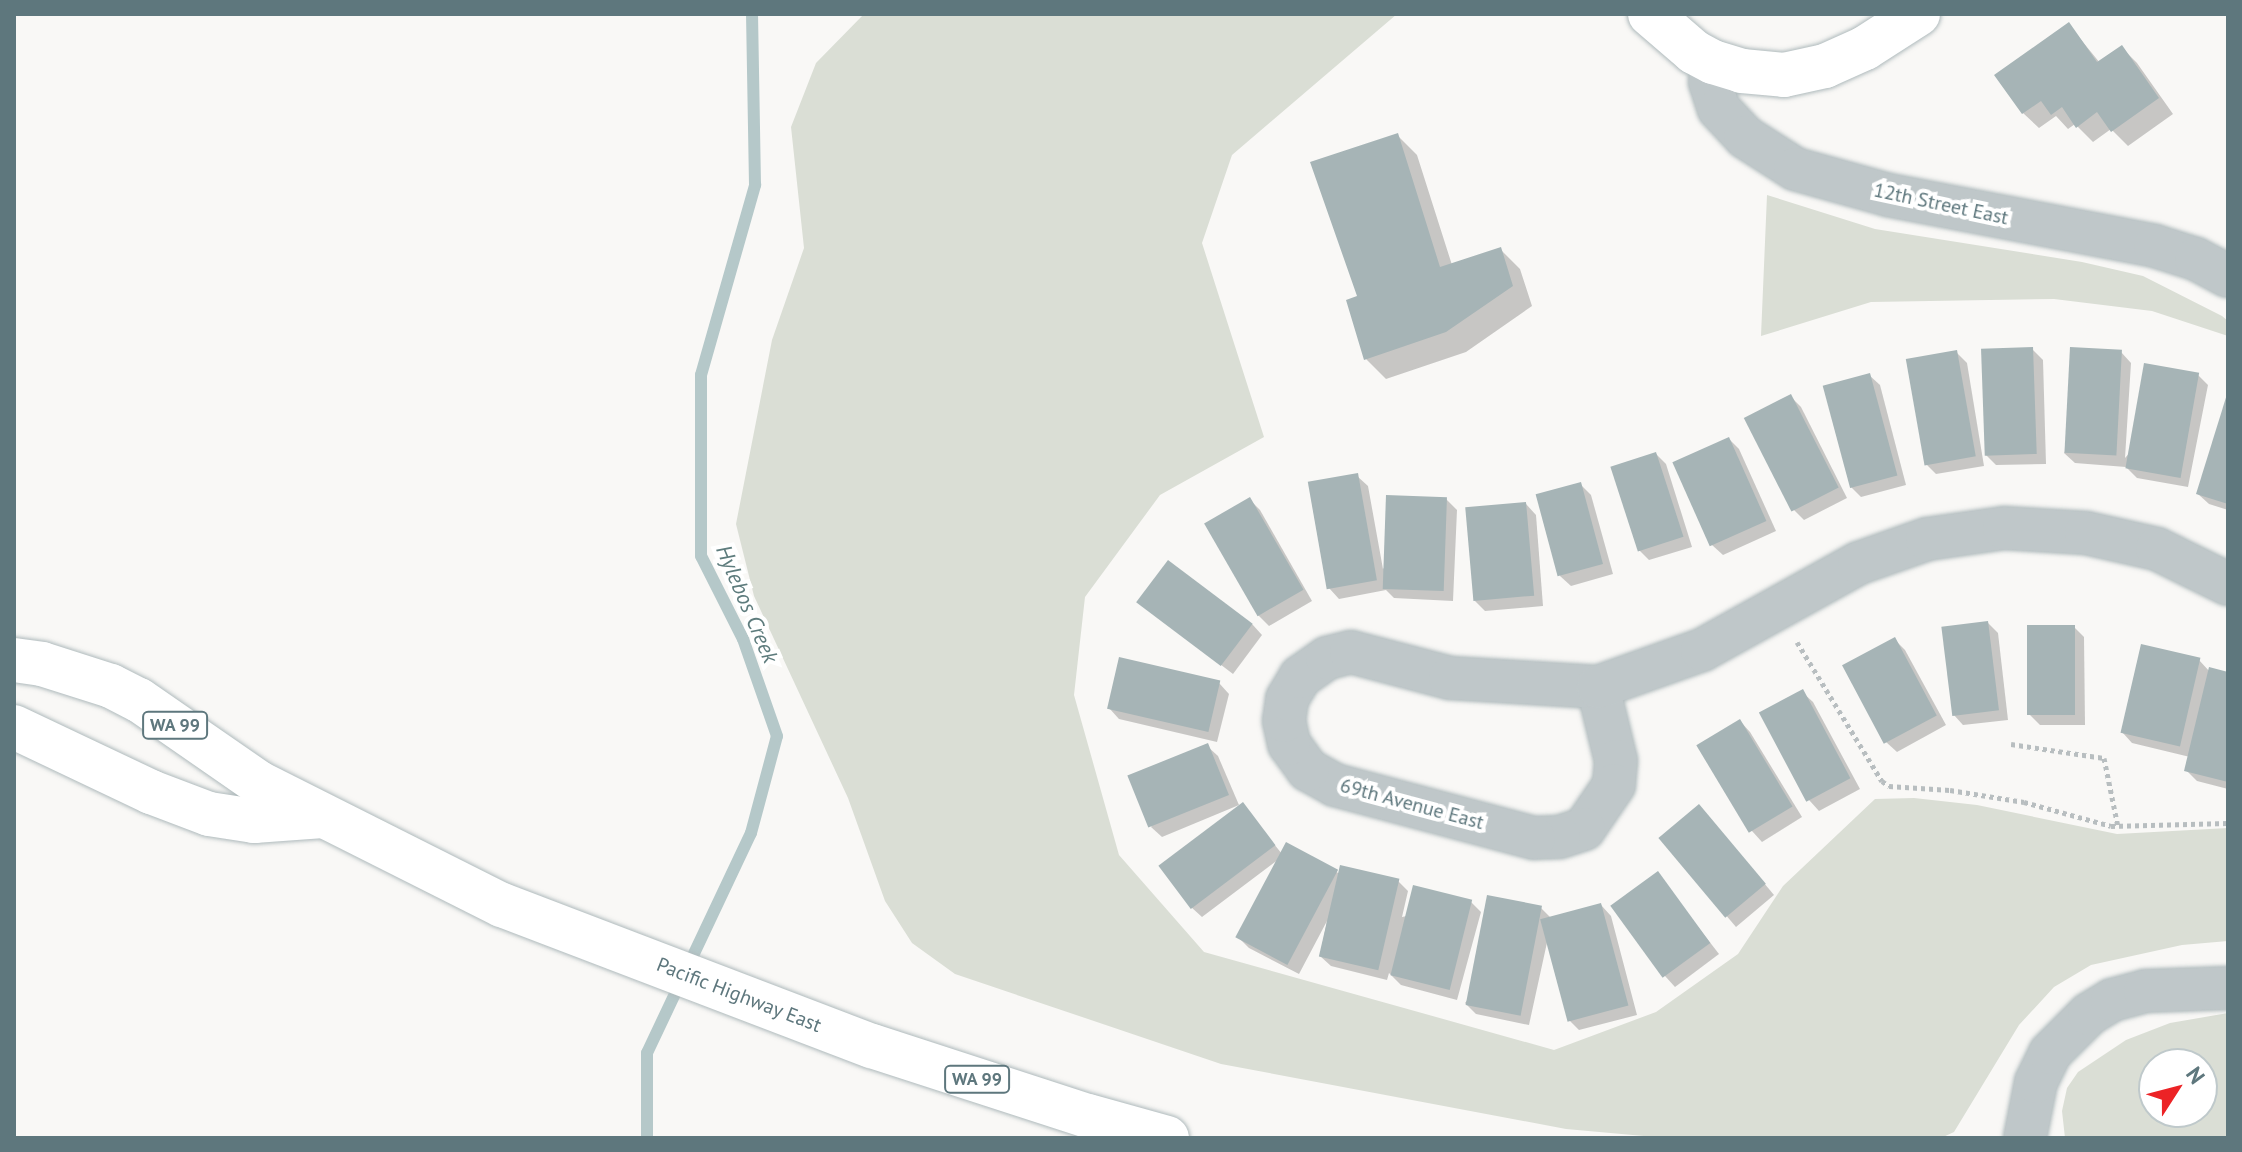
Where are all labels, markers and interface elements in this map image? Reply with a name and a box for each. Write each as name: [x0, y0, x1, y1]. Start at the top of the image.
street label: 12th Street East: [1871, 178, 2011, 230]
water label: Hylebos Creek: [710, 541, 784, 667]
road number: WA 99: [141, 711, 209, 739]
street label: 69th Avenue East: [1337, 773, 1487, 835]
street label: Pacific Highway East: [653, 952, 825, 1038]
north arrow: [2138, 1048, 2218, 1128]
text: N: [2180, 1061, 2211, 1089]
road number: WA 99: [943, 1065, 1011, 1093]

